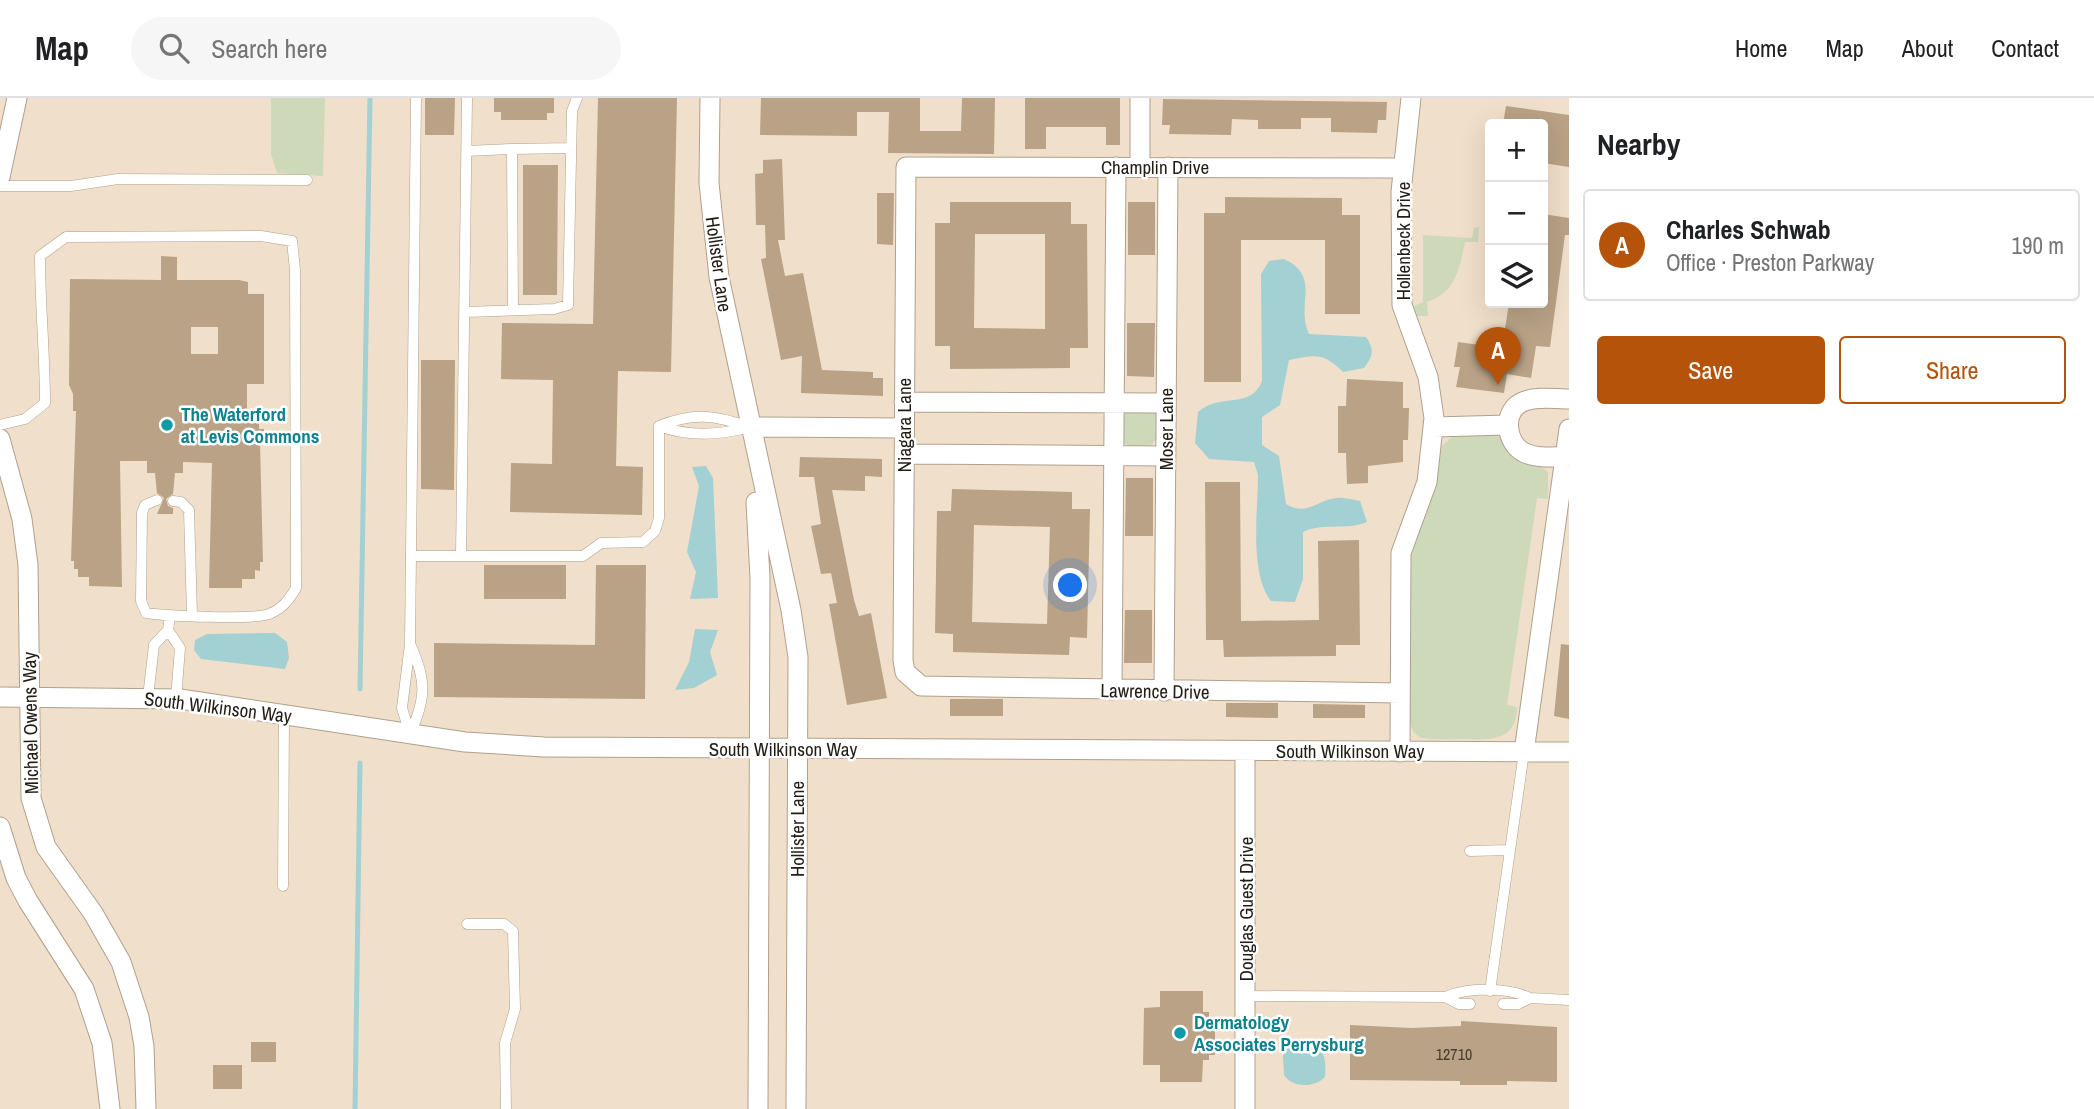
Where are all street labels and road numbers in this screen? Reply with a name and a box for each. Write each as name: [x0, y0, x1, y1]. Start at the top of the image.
street label: Champlin Drive: [1101, 154, 1209, 180]
street label: Hollenbeck Drive: [1390, 182, 1416, 300]
street label: Hollister Lane: [699, 215, 739, 313]
street label: Niagara Lane: [891, 378, 917, 472]
street label: Moser Lane: [1153, 388, 1179, 470]
street label: Michael Owens Way: [16, 651, 44, 794]
street label: Lawrence Drive: [1100, 677, 1210, 705]
street label: South Wilkinson Way: [143, 685, 293, 729]
street label: South Wilkinson Way: [709, 736, 857, 762]
street label: South Wilkinson Way: [1276, 738, 1424, 764]
street label: Hollister Lane: [784, 781, 810, 877]
street label: Douglas Guest Drive: [1233, 837, 1259, 981]

